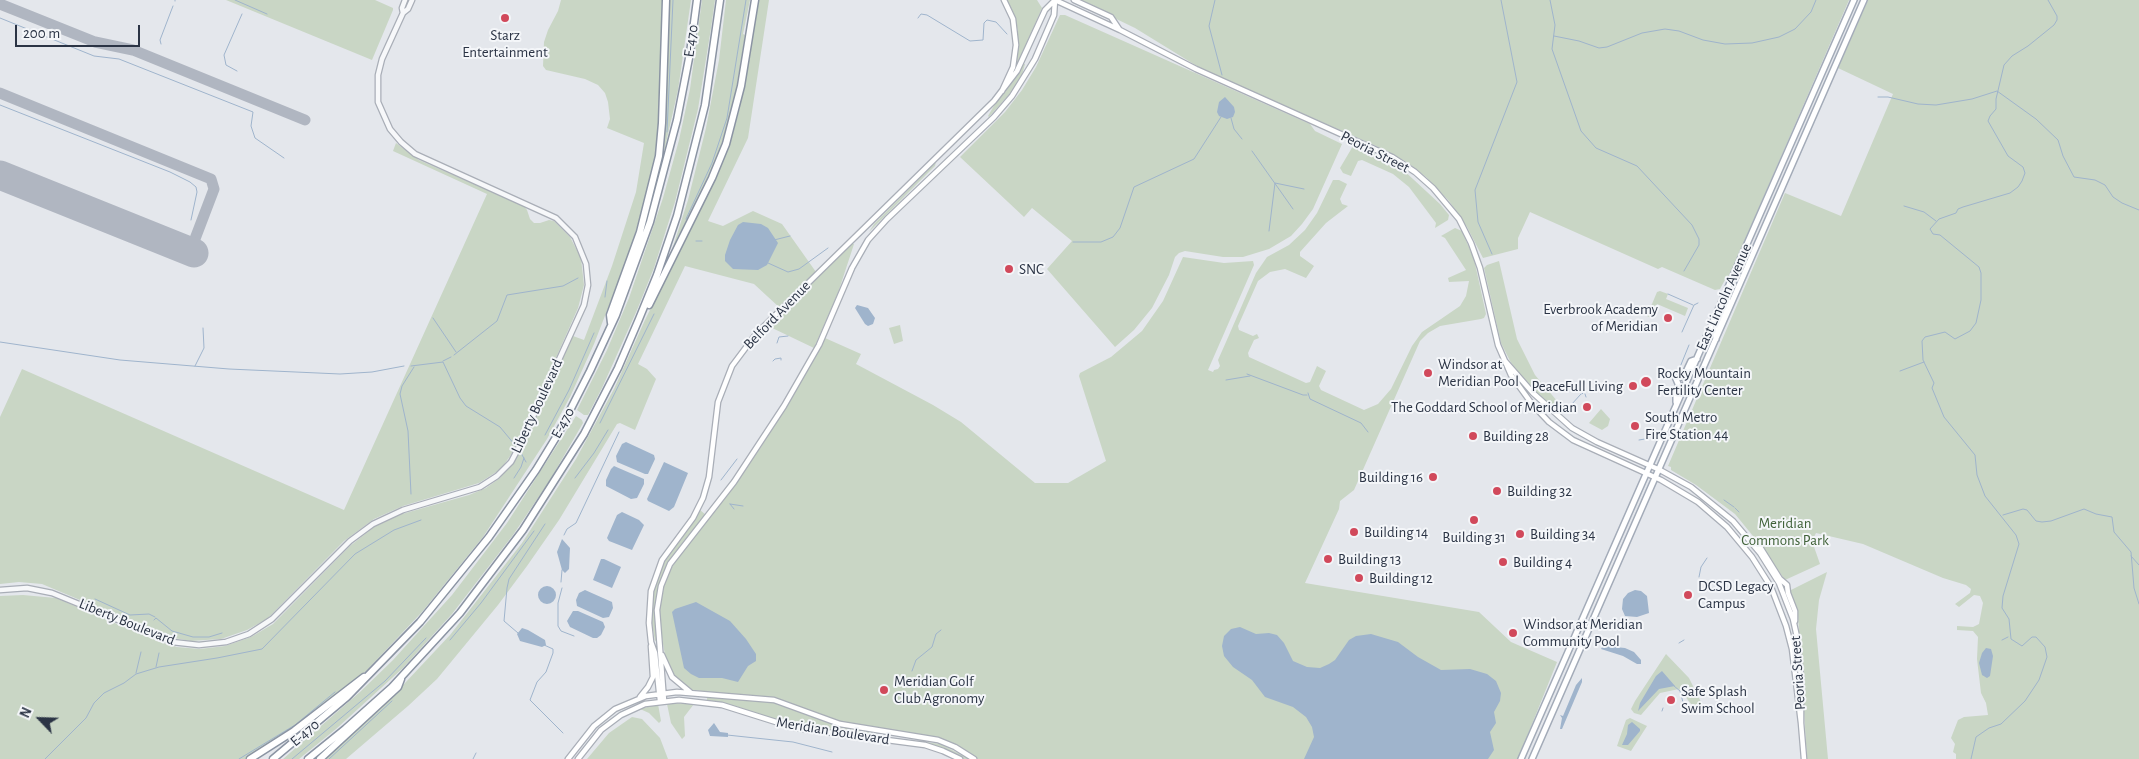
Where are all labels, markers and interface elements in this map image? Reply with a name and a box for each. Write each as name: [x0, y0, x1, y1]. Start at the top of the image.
marker: Starz Entertainment: [499, 12, 511, 24]
scale bar: [18, 15, 142, 47]
street label: E-470: [680, 24, 702, 58]
text: 200 m: [23, 26, 60, 41]
place label: Starz Entertainment: [462, 26, 548, 61]
street label: Peoria Street: [1338, 127, 1412, 177]
street label: East Lincoln Avenue: [1692, 241, 1756, 353]
place label: SNC: [1019, 260, 1044, 278]
marker: SNC: [1003, 263, 1015, 275]
street label: Belford Avenue: [740, 277, 814, 353]
place label: Everbrook Academy of Meridian: [1543, 300, 1658, 335]
marker: Everbrook Academy of Meridian: [1662, 312, 1674, 324]
place label: Windsor at Meridian Pool: [1438, 355, 1519, 390]
street label: Liberty Boulevard: [507, 356, 567, 456]
place label: Rocky Mountain Fertility Center: [1657, 364, 1751, 399]
marker: Windsor at Meridian Pool: [1422, 367, 1434, 379]
marker: Rocky Mountain Fertility Center: [1639, 375, 1653, 389]
place label: PeaceFull Living: [1532, 377, 1623, 395]
marker: PeaceFull Living: [1627, 380, 1639, 392]
place label: The Goddard School of Meridian: [1391, 398, 1577, 416]
marker: The Goddard School of Meridian: [1581, 401, 1593, 413]
street label: E-470: [547, 404, 579, 442]
place label: South Metro Fire Station 44: [1645, 408, 1728, 443]
marker: South Metro Fire Station 44: [1629, 420, 1641, 432]
place label: Building 28: [1483, 427, 1549, 445]
marker: Building 28: [1467, 430, 1479, 442]
place label: Building 16: [1359, 468, 1423, 486]
marker: Building 16: [1427, 471, 1439, 483]
place label: Building 32: [1507, 482, 1572, 500]
marker: Building 32: [1491, 485, 1503, 497]
marker: Building 31: [1468, 514, 1480, 526]
park label: Meridian Commons Park: [1741, 514, 1829, 549]
place label: Building 14: [1364, 523, 1428, 541]
place label: Building 34: [1530, 525, 1595, 543]
marker: Building 14: [1348, 526, 1360, 538]
place label: Building 31: [1442, 528, 1506, 546]
marker: Building 34: [1514, 528, 1526, 540]
place label: Building 13: [1338, 550, 1401, 568]
marker: Building 13: [1322, 553, 1334, 565]
place label: Building 4: [1513, 553, 1572, 571]
marker: Building 4: [1497, 556, 1509, 568]
place label: Building 12: [1369, 569, 1433, 587]
marker: Building 12: [1353, 572, 1365, 584]
place label: DCSD Legacy Campus: [1698, 577, 1774, 612]
marker: DCSD Legacy Campus: [1682, 589, 1694, 601]
street label: Liberty Boulevard: [76, 595, 178, 649]
place label: Windsor at Meridian Community Pool: [1523, 615, 1643, 650]
marker: Windsor at Meridian Community Pool: [1507, 627, 1519, 639]
street label: Peoria Street: [1786, 635, 1810, 711]
place label: Meridian Golf Club Agronomy: [894, 672, 984, 707]
place label: Safe Splash Swim School: [1681, 682, 1755, 717]
marker: Meridian Golf Club Agronomy: [878, 684, 890, 696]
north arrow: [15, 694, 65, 744]
marker: Safe Splash Swim School: [1665, 694, 1677, 706]
text: N: [18, 706, 35, 720]
street label: Meridian Boulevard: [775, 713, 891, 749]
street label: E-470: [287, 716, 323, 750]

